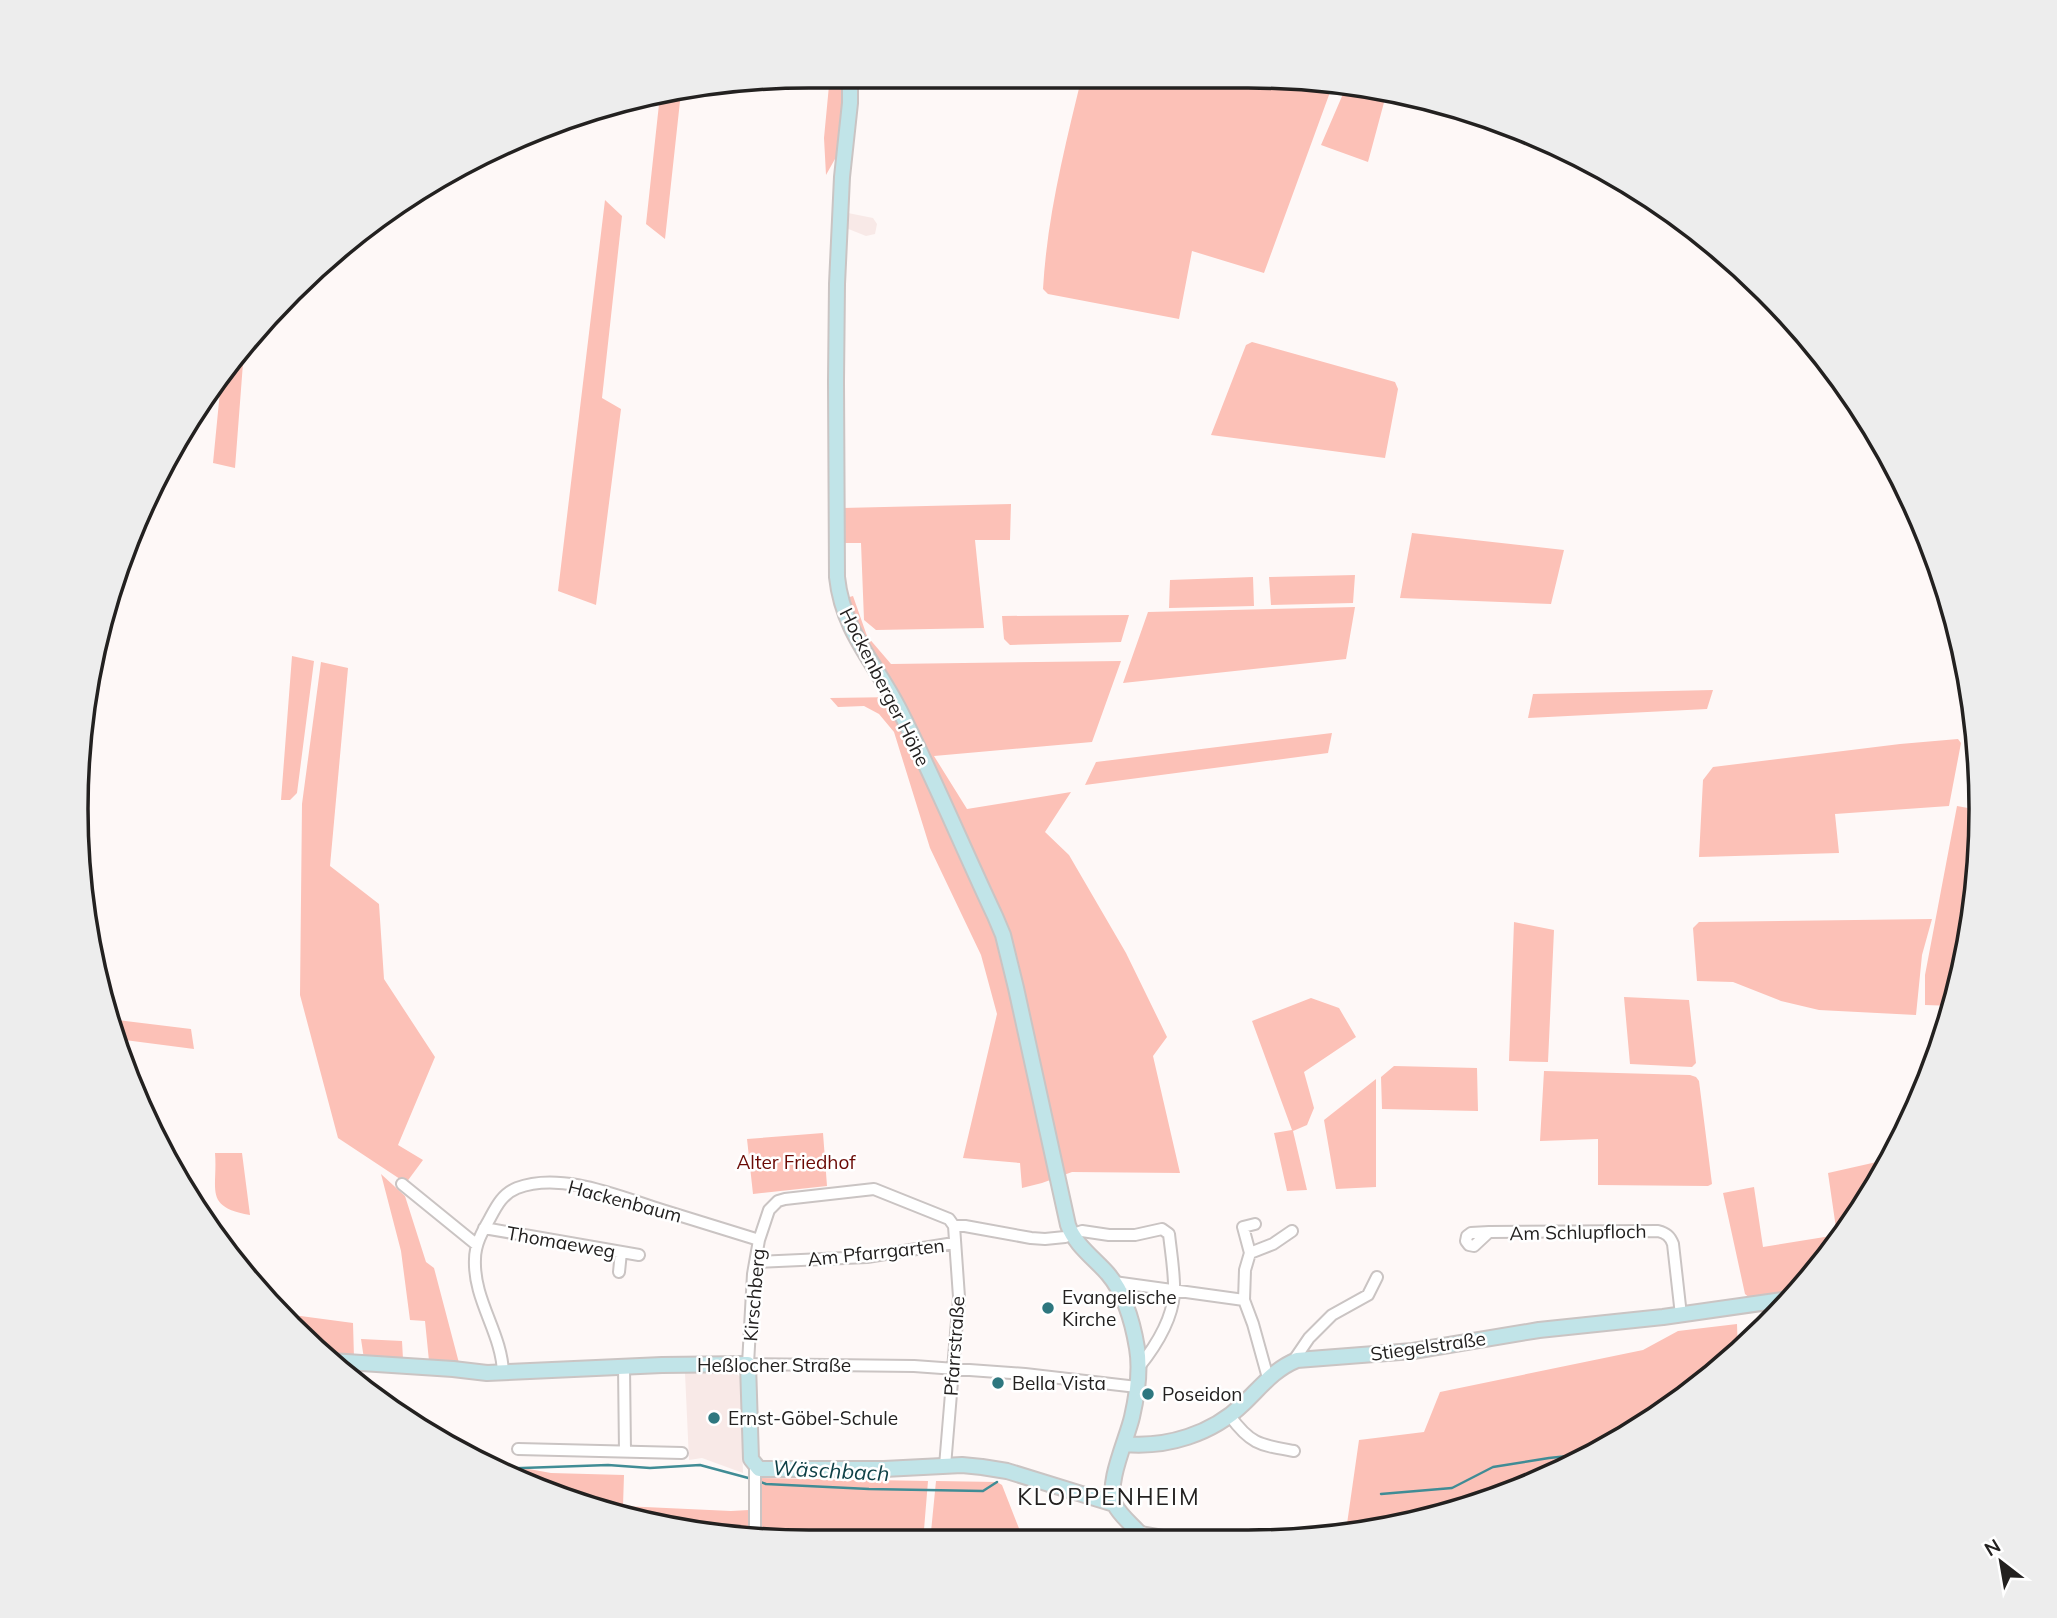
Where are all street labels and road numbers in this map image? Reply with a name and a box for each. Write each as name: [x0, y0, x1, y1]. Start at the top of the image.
street label: Hockenberger Höhe: [835, 604, 935, 770]
street label: Hackenbaum: [565, 1174, 685, 1228]
street label: Am Schlupfloch: [1509, 1219, 1647, 1245]
street label: Thomaeweg: [505, 1221, 617, 1263]
street label: Am Pfarrgarten: [806, 1233, 946, 1271]
street label: Kirschberg: [738, 1247, 770, 1343]
street label: Pfarrstraße: [939, 1295, 969, 1397]
street label: Stiegelstraße: [1369, 1326, 1487, 1366]
street label: Heßlocher Straße: [697, 1353, 851, 1377]

